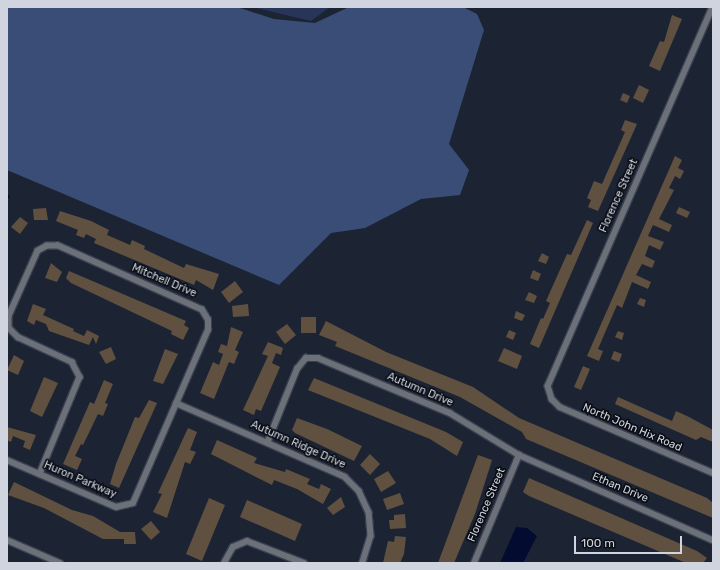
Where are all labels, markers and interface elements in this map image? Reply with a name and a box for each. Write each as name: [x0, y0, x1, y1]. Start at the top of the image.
street label: Florence Street: [597, 157, 641, 235]
street label: Mitchell Drive: [130, 261, 198, 301]
street label: Autumn Drive: [385, 370, 455, 410]
street label: North John Hix Road: [580, 401, 684, 455]
street label: Autumn Ridge Drive: [249, 418, 347, 472]
street label: Huron Parkway: [42, 459, 118, 501]
street label: Florence Street: [465, 466, 509, 544]
street label: Ethan Drive: [590, 470, 650, 506]
scale bar: [576, 528, 684, 554]
text: 100 m: [581, 536, 615, 550]

